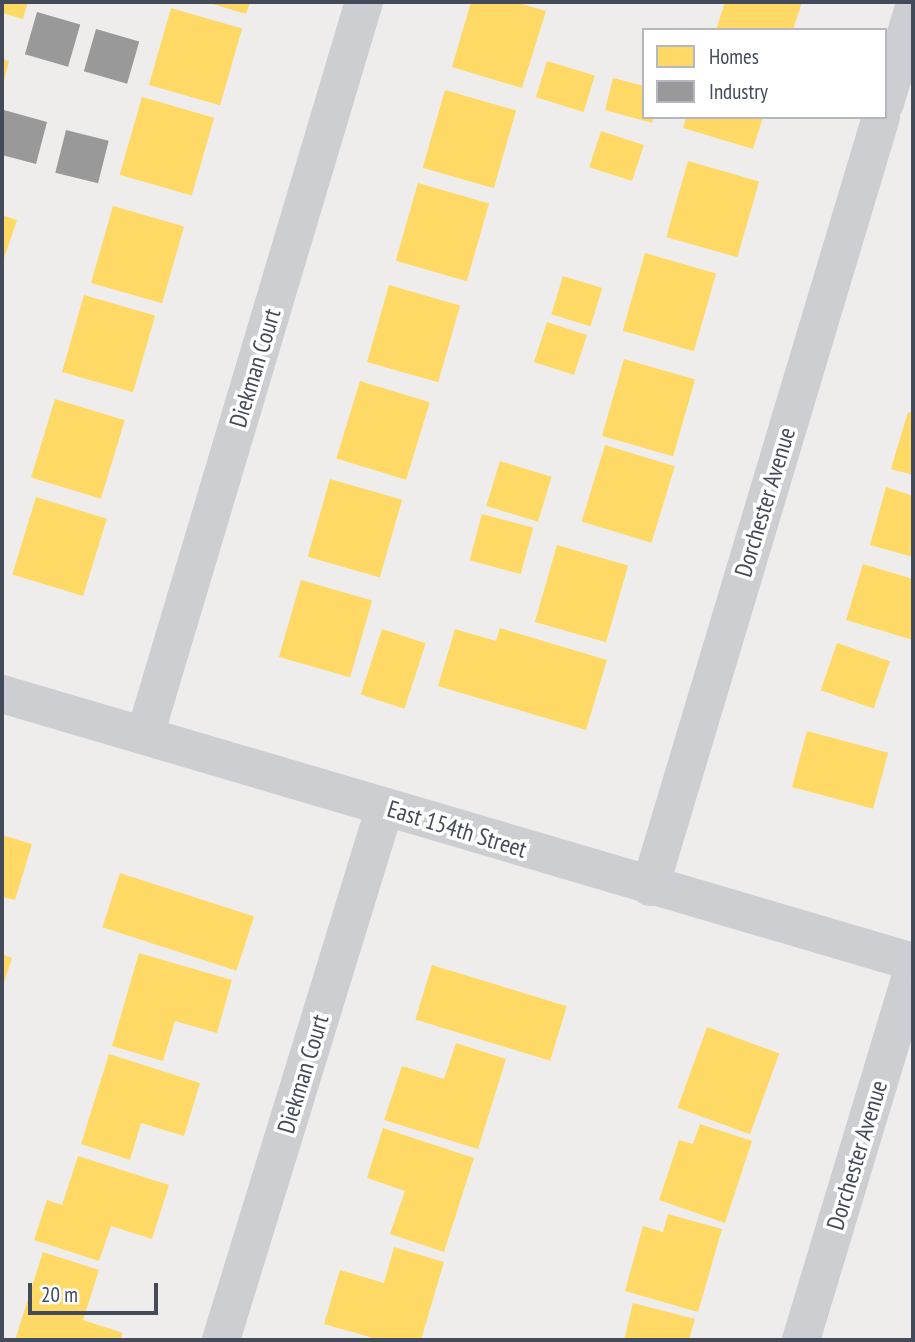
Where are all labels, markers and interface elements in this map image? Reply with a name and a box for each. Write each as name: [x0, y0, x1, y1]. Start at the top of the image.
legend: [642, 28, 887, 119]
text: Homes: [709, 43, 759, 70]
text: Industry: [709, 78, 768, 105]
street label: Diekman Court: [223, 305, 287, 431]
street label: Dorchester Avenue: [729, 424, 801, 580]
street label: East 154th Street: [384, 794, 530, 864]
street label: Diekman Court: [271, 1011, 335, 1137]
street label: Dorchester Avenue: [821, 1077, 893, 1233]
scale bar: [32, 1268, 161, 1312]
text: 20 m: [41, 1281, 78, 1308]

